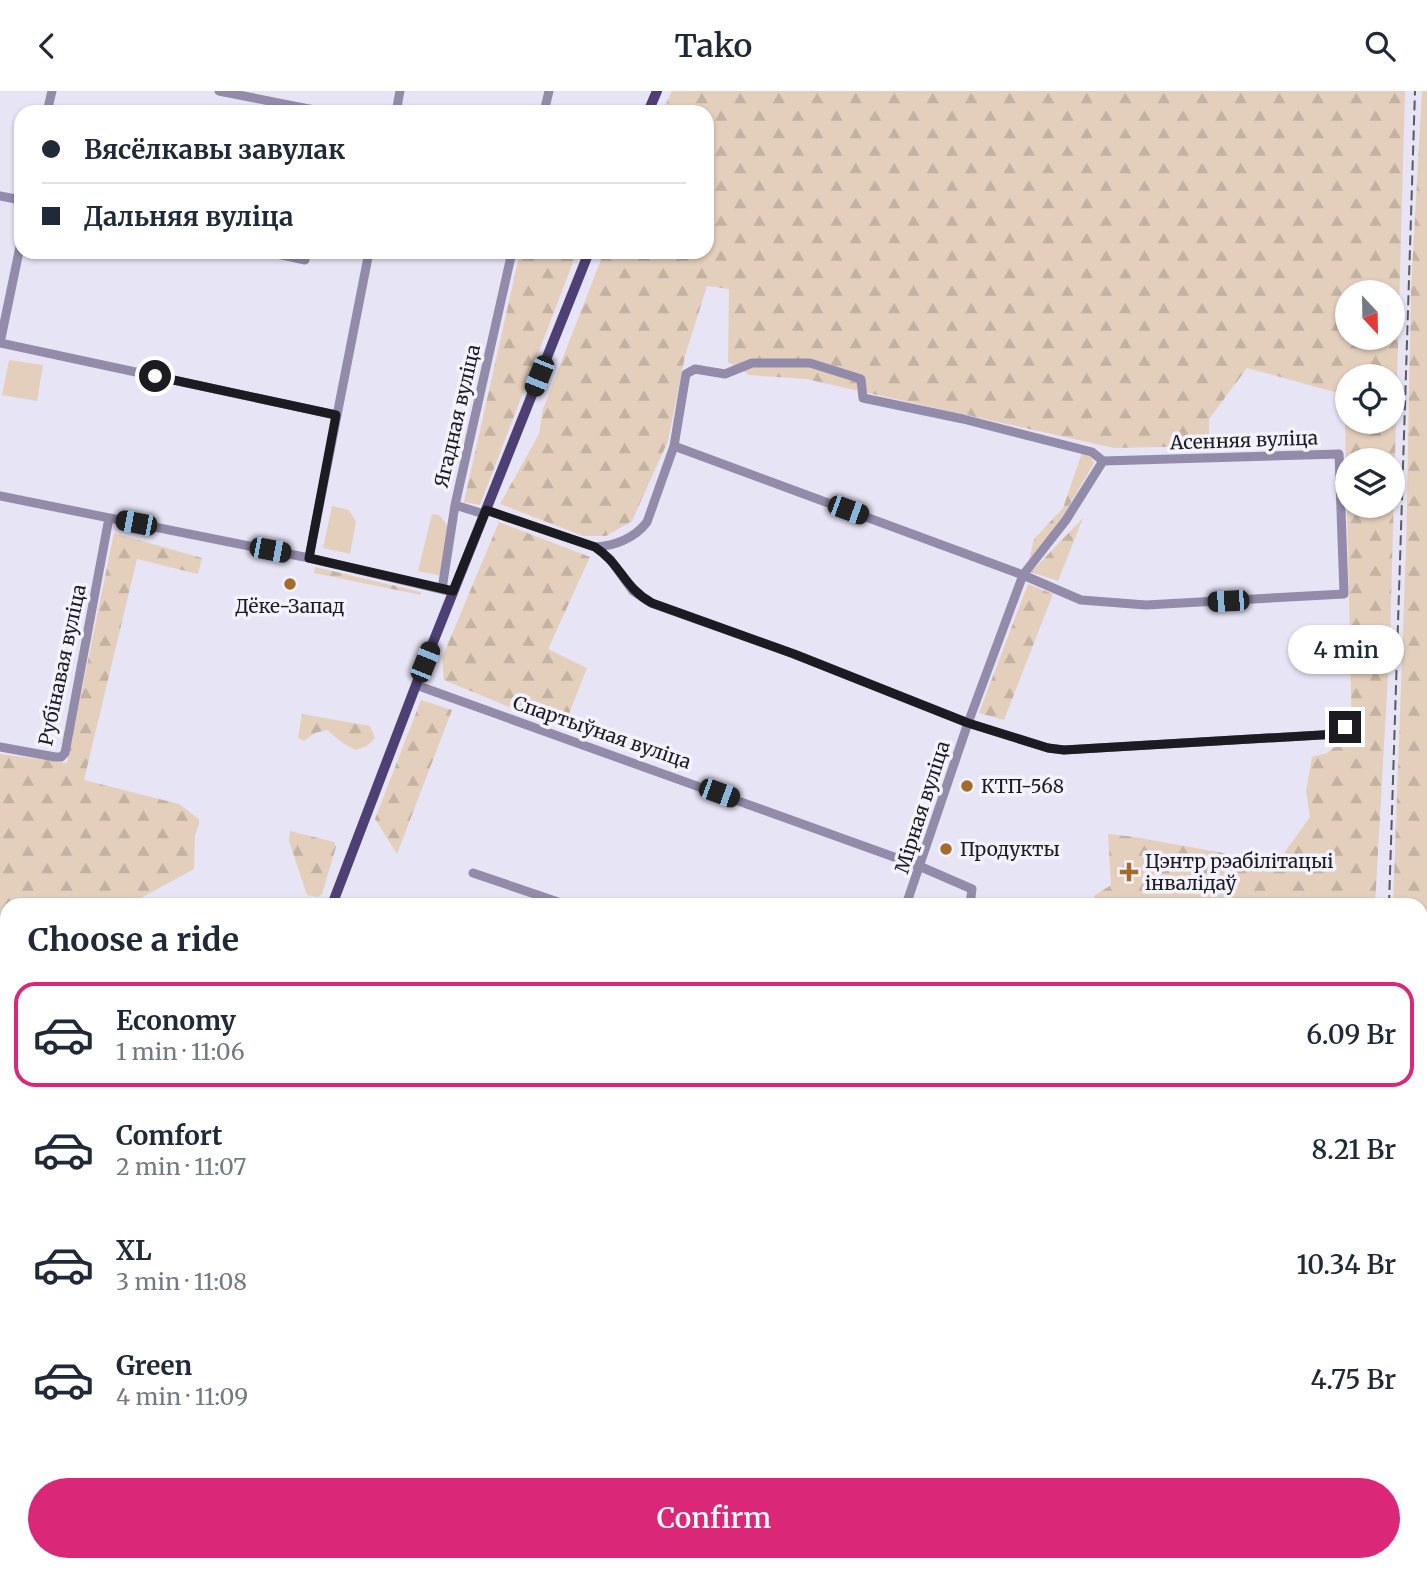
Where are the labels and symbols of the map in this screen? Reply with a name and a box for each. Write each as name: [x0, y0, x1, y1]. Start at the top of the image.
north arrow: [1335, 280, 1405, 350]
street label: Ягадная вуліца: [429, 342, 485, 490]
car: [522, 353, 557, 399]
route start: [139, 360, 171, 392]
street label: Асенняя вуліца: [1169, 425, 1318, 455]
car: [825, 493, 872, 527]
car: [114, 509, 159, 537]
car: [248, 536, 293, 564]
marker: Дёке-Запад: [282, 576, 298, 592]
street label: Рубінавая вуліца: [33, 582, 91, 748]
car: [1207, 589, 1250, 613]
place label: Дёке-Запад: [235, 594, 345, 618]
callout: 4 min: [1287, 625, 1403, 675]
car: [408, 639, 443, 685]
street label: Спартыўная вуліца: [510, 690, 694, 774]
route end: [1329, 711, 1361, 743]
street label: Мірная вуліца: [889, 738, 955, 876]
place label: КТП-568: [981, 774, 1064, 798]
car: [696, 776, 743, 810]
marker: КТП-568: [959, 778, 975, 794]
place label: Продукты: [960, 837, 1060, 861]
marker: Продукты: [938, 841, 954, 857]
place label: Цэнтр рэабілітацыі інвалідаў: [1145, 849, 1333, 895]
marker: Цэнтр рэабілітацыі інвалідаў: [1119, 862, 1139, 882]

